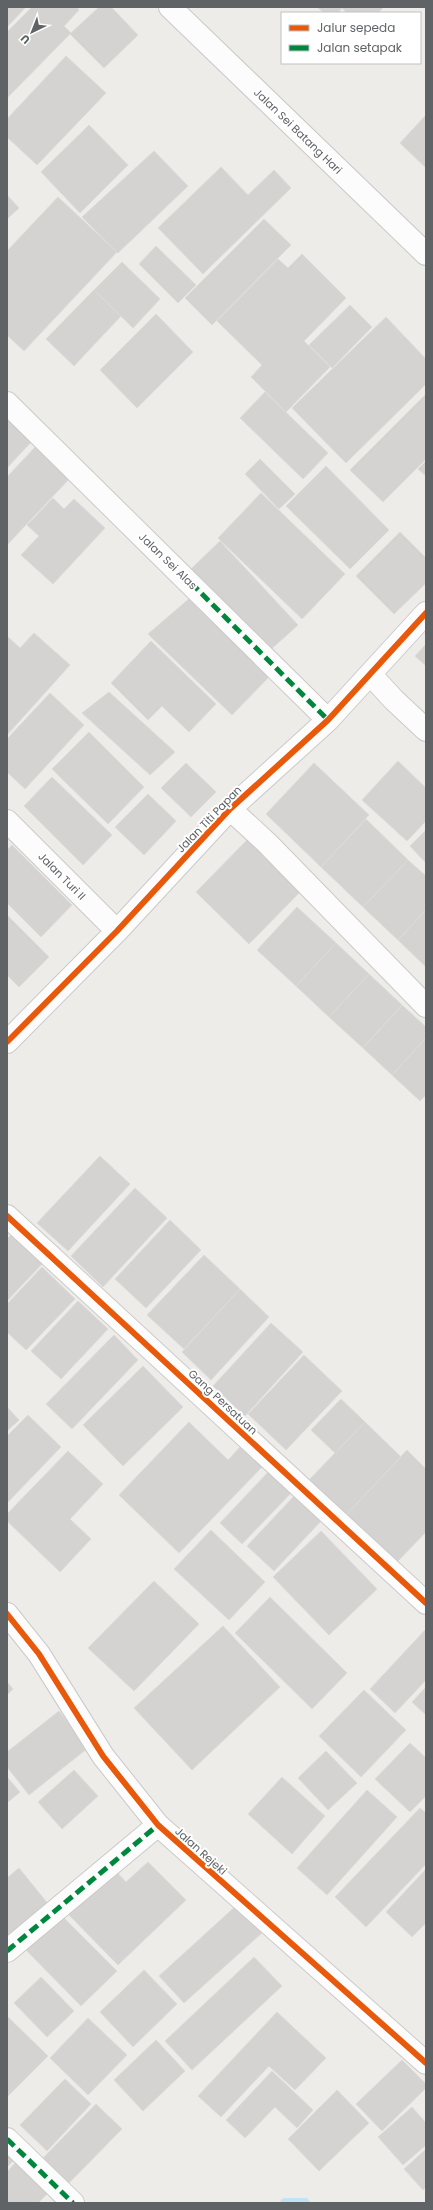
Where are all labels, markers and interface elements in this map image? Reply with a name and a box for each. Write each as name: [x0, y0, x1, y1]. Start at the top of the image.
north arrow: [12, 12, 52, 52]
legend: [281, 12, 421, 64]
text: Jalur sepeda: [317, 19, 395, 36]
text: U: [17, 31, 33, 48]
text: Jalan setapak: [317, 39, 403, 56]
street label: Jalan Sei Batang Hari: [250, 85, 346, 178]
street label: Jalan Sei Alas: [135, 529, 201, 593]
street label: Jalan Titi Papan: [173, 782, 245, 856]
street label: Jalan Turi II: [35, 849, 89, 903]
street label: Gang Persatuan: [185, 1366, 261, 1438]
street label: Jalan Rejeki: [172, 1823, 231, 1879]

